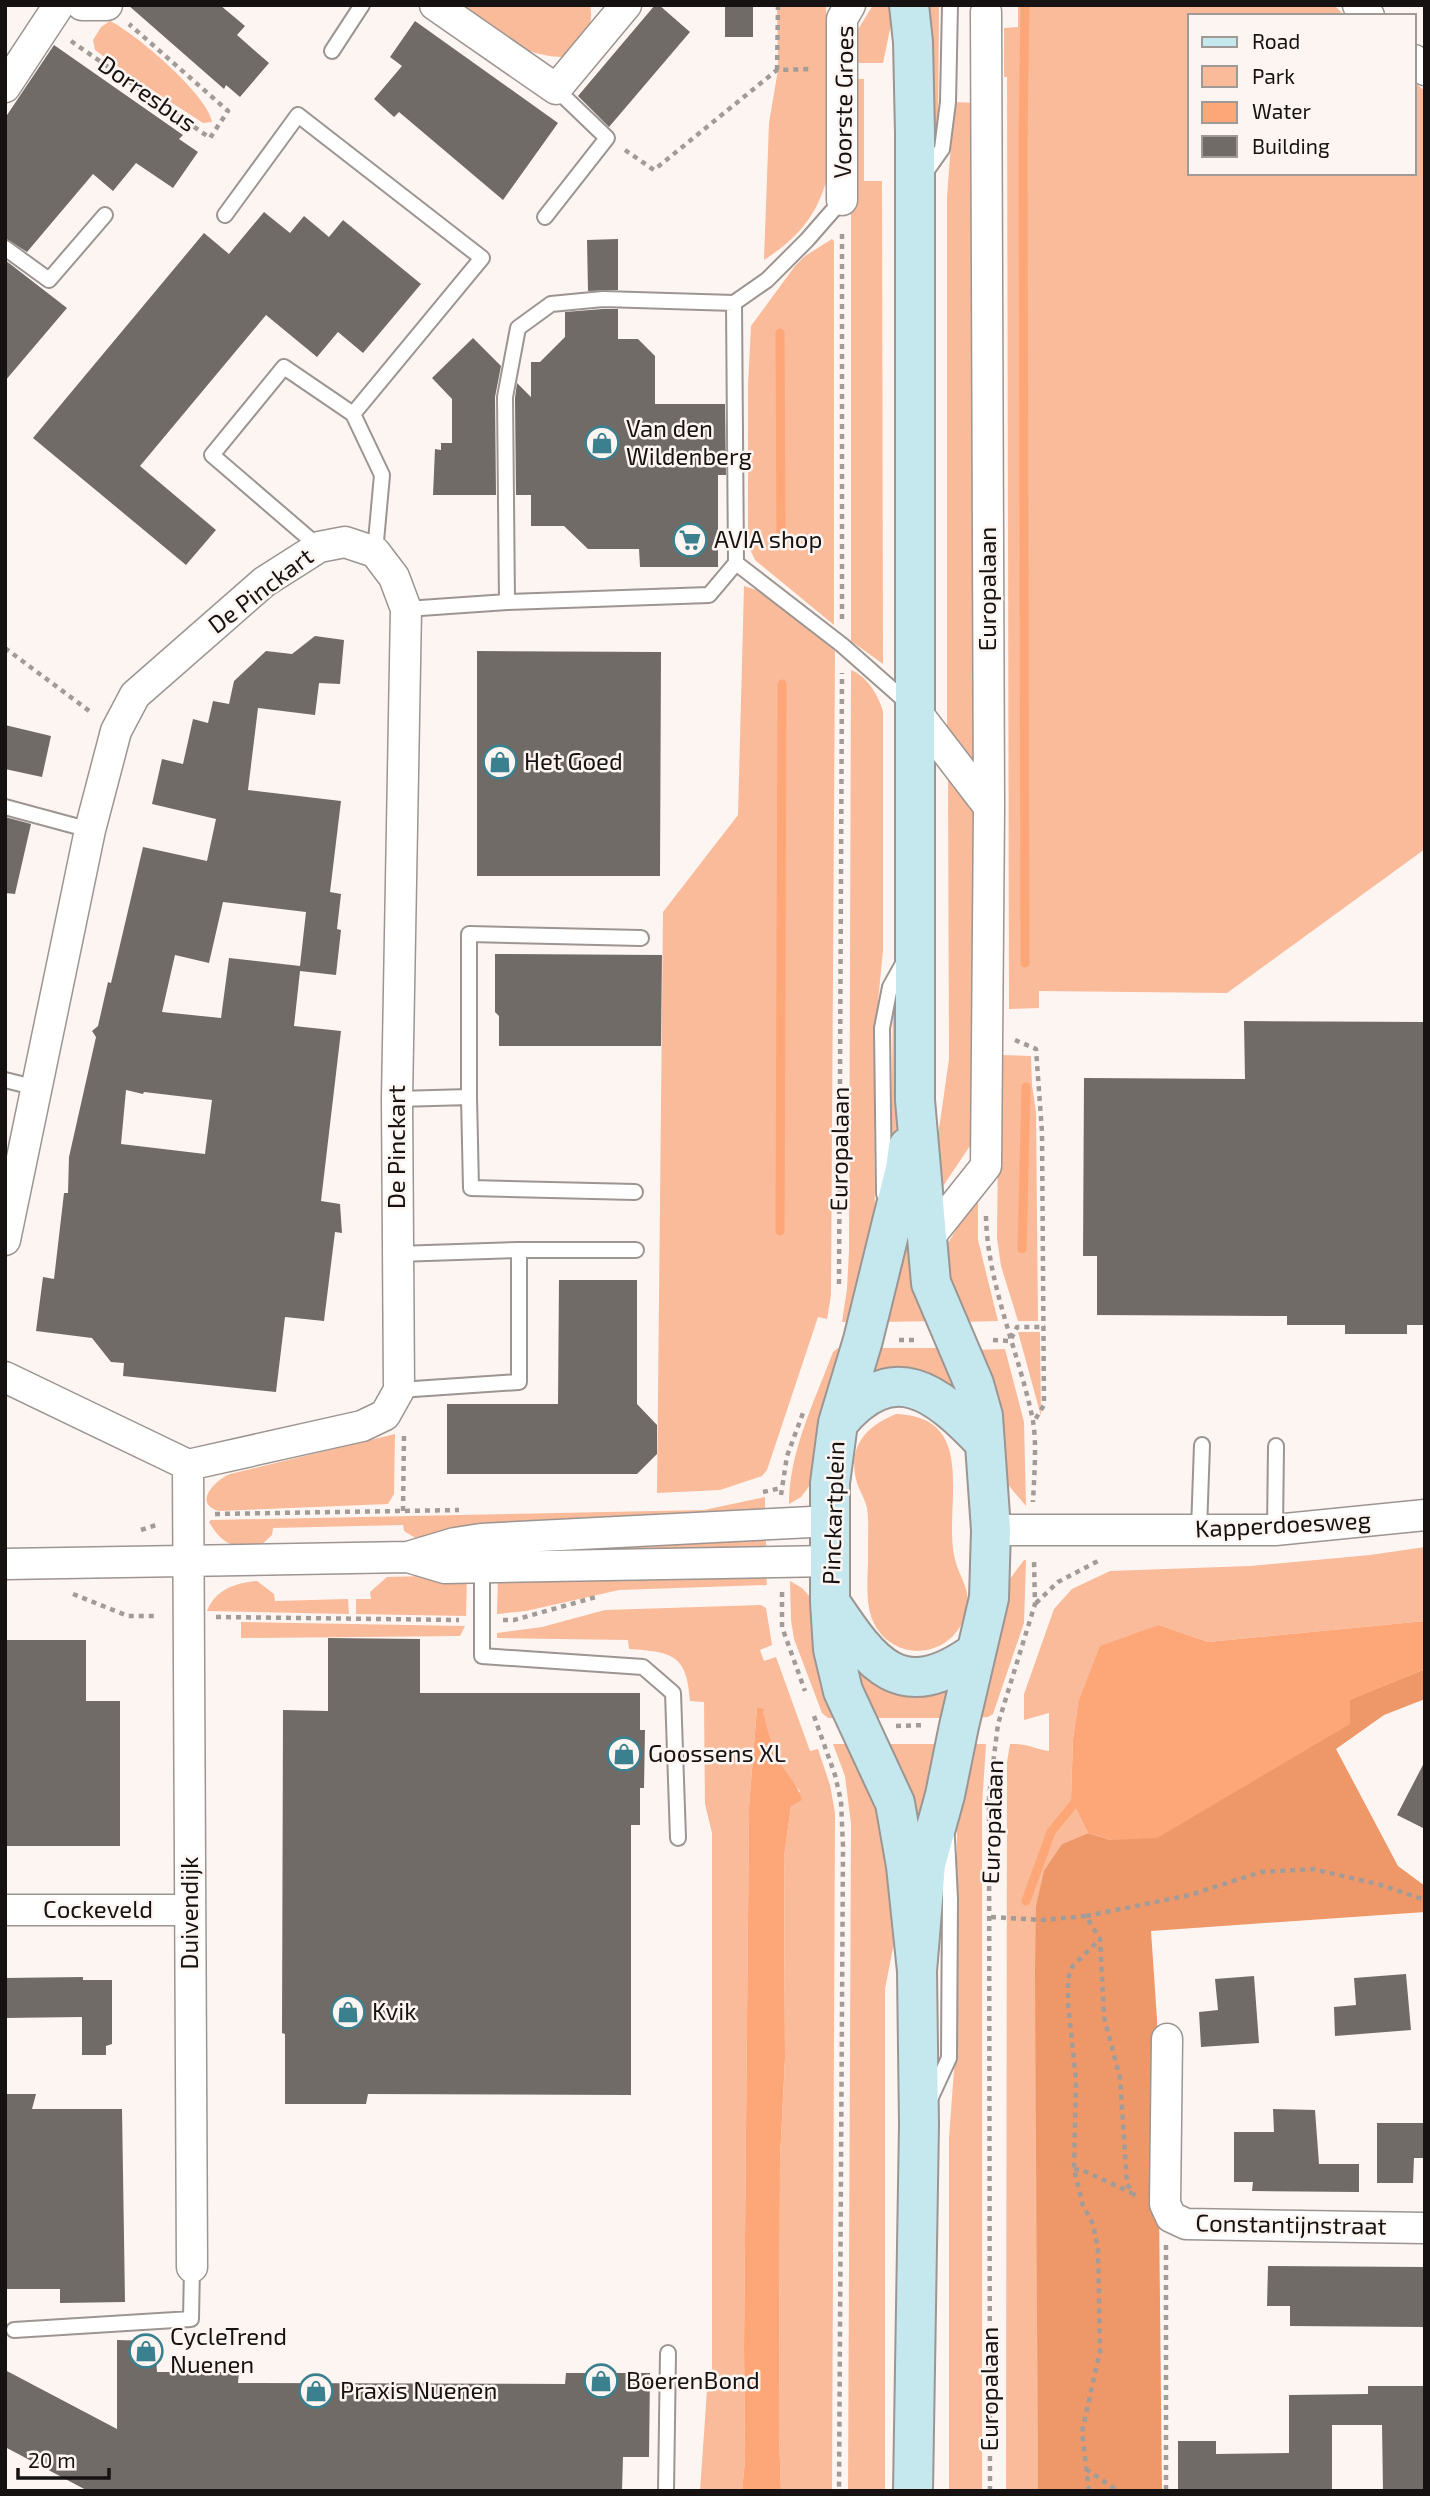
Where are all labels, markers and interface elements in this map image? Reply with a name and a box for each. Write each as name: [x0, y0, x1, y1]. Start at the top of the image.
legend: [1188, 14, 1416, 175]
street label: Voorste Groes: [827, 25, 858, 179]
text: Road: [1252, 28, 1300, 53]
street label: Dorresbus: [93, 48, 203, 137]
text: Park: [1252, 63, 1295, 88]
text: Water: [1252, 98, 1311, 123]
text: Building: [1252, 133, 1330, 158]
place label: Van den Wildenberg: [626, 413, 752, 470]
shop icon: Van den Wildenberg: [583, 424, 621, 462]
supermarket icon: AVIA shop: [671, 521, 709, 559]
place label: AVIA shop: [714, 524, 822, 553]
street label: Europalaan: [972, 527, 1001, 651]
street label: De Pinckart: [202, 541, 318, 639]
shop icon: Het Goed: [481, 743, 519, 781]
place label: Het Goed: [524, 746, 623, 775]
street label: De Pinckart: [381, 1085, 410, 1209]
street label: Europalaan: [823, 1086, 854, 1212]
street label: Pinckartplein: [816, 1441, 850, 1585]
street label: Kapperdoesweg: [1194, 1504, 1372, 1543]
shop icon: Goossens XL: [605, 1735, 643, 1773]
place label: Goossens XL: [648, 1738, 786, 1767]
street label: Europalaan: [975, 1759, 1008, 1885]
street label: Duivendijk: [174, 1857, 203, 1969]
street label: Cockeveld: [43, 1894, 153, 1923]
shop icon: Kvik: [329, 1993, 367, 2031]
place label: Kvik: [372, 1996, 416, 2025]
street label: Constantijnstraat: [1195, 2207, 1387, 2240]
place label: CycleTrend Nuenen: [170, 2321, 287, 2378]
street label: Europalaan: [974, 2327, 1003, 2451]
shop icon: CycleTrend Nuenen: [127, 2332, 165, 2370]
shop icon: BoerenBond: [582, 2362, 620, 2400]
place label: BoerenBond: [626, 2365, 760, 2394]
shop icon: Praxis Nuenen: [297, 2372, 335, 2410]
place label: Praxis Nuenen: [340, 2375, 497, 2404]
scale bar: [18, 2436, 108, 2480]
text: 20 m: [28, 2447, 76, 2472]

